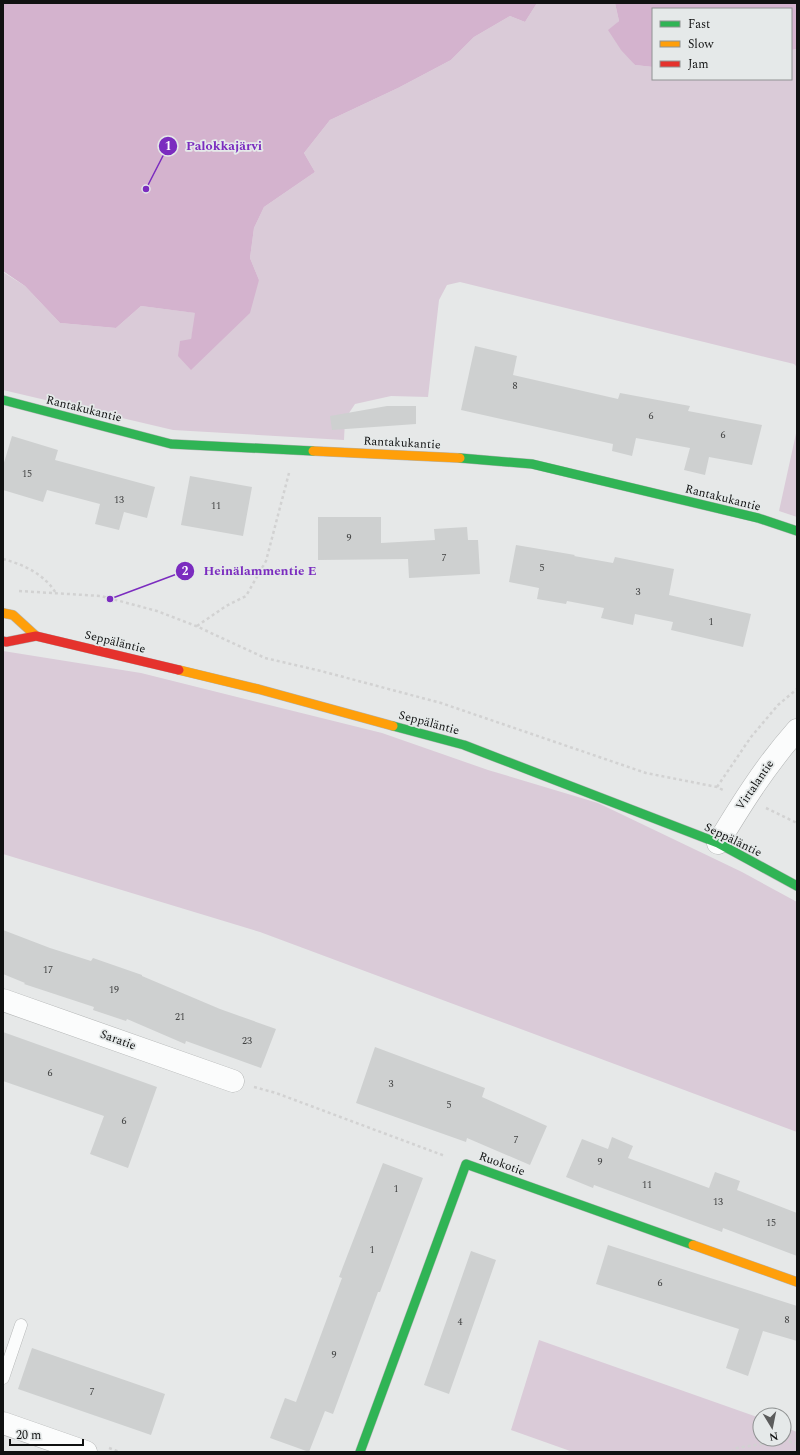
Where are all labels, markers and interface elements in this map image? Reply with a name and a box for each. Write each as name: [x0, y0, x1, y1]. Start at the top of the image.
legend: [652, 8, 792, 80]
text: Fast: [688, 15, 710, 34]
text: Slow: [688, 35, 714, 54]
text: Jam: [688, 55, 709, 74]
callout: Palokkajärvi: [158, 133, 270, 158]
text: Palokkajärvi: [186, 136, 262, 156]
text: 1: [165, 137, 171, 156]
house number: 8: [513, 378, 518, 394]
street label: Rantakukantie: [44, 390, 124, 428]
house number: 6: [649, 408, 654, 424]
house number: 6: [721, 427, 726, 443]
street label: Rantakukantie: [363, 431, 441, 455]
house number: 15: [22, 466, 32, 482]
street label: Rantakukantie: [683, 479, 763, 517]
house number: 13: [114, 492, 124, 508]
house number: 11: [211, 498, 221, 514]
house number: 9: [347, 530, 352, 546]
house number: 7: [442, 550, 447, 566]
callout: Heinälammentie E: [175, 558, 325, 583]
house number: 5: [540, 560, 545, 576]
text: Heinälammentie E: [203, 561, 317, 581]
text: 2: [182, 562, 189, 581]
house number: 3: [636, 584, 641, 600]
house number: 1: [709, 614, 714, 630]
street label: Seppäläntie: [83, 625, 148, 659]
street label: Seppäläntie: [397, 706, 462, 740]
street label: Virtalantie: [731, 756, 779, 814]
street label: Seppäläntie: [701, 818, 765, 862]
house number: 17: [43, 962, 53, 978]
house number: 19: [109, 982, 119, 998]
house number: 21: [175, 1009, 185, 1025]
street label: Saratie: [97, 1025, 139, 1055]
house number: 23: [242, 1033, 252, 1049]
house number: 6: [48, 1065, 53, 1081]
house number: 3: [389, 1076, 394, 1092]
house number: 5: [447, 1097, 452, 1113]
house number: 6: [122, 1113, 127, 1129]
house number: 7: [514, 1132, 519, 1148]
street label: Ruokotie: [476, 1147, 528, 1181]
house number: 9: [598, 1154, 603, 1170]
house number: 11: [642, 1177, 652, 1193]
house number: 1: [394, 1181, 399, 1197]
house number: 13: [713, 1194, 723, 1210]
house number: 15: [766, 1215, 776, 1231]
house number: 1: [370, 1242, 375, 1258]
house number: 6: [658, 1275, 663, 1291]
house number: 8: [785, 1312, 790, 1328]
house number: 4: [458, 1314, 463, 1330]
house number: 9: [332, 1347, 337, 1363]
house number: 7: [90, 1384, 95, 1400]
north arrow: [752, 1407, 792, 1447]
scale bar: [10, 1421, 83, 1447]
text: 20 m: [16, 1426, 41, 1445]
text: N: [768, 1427, 780, 1446]

